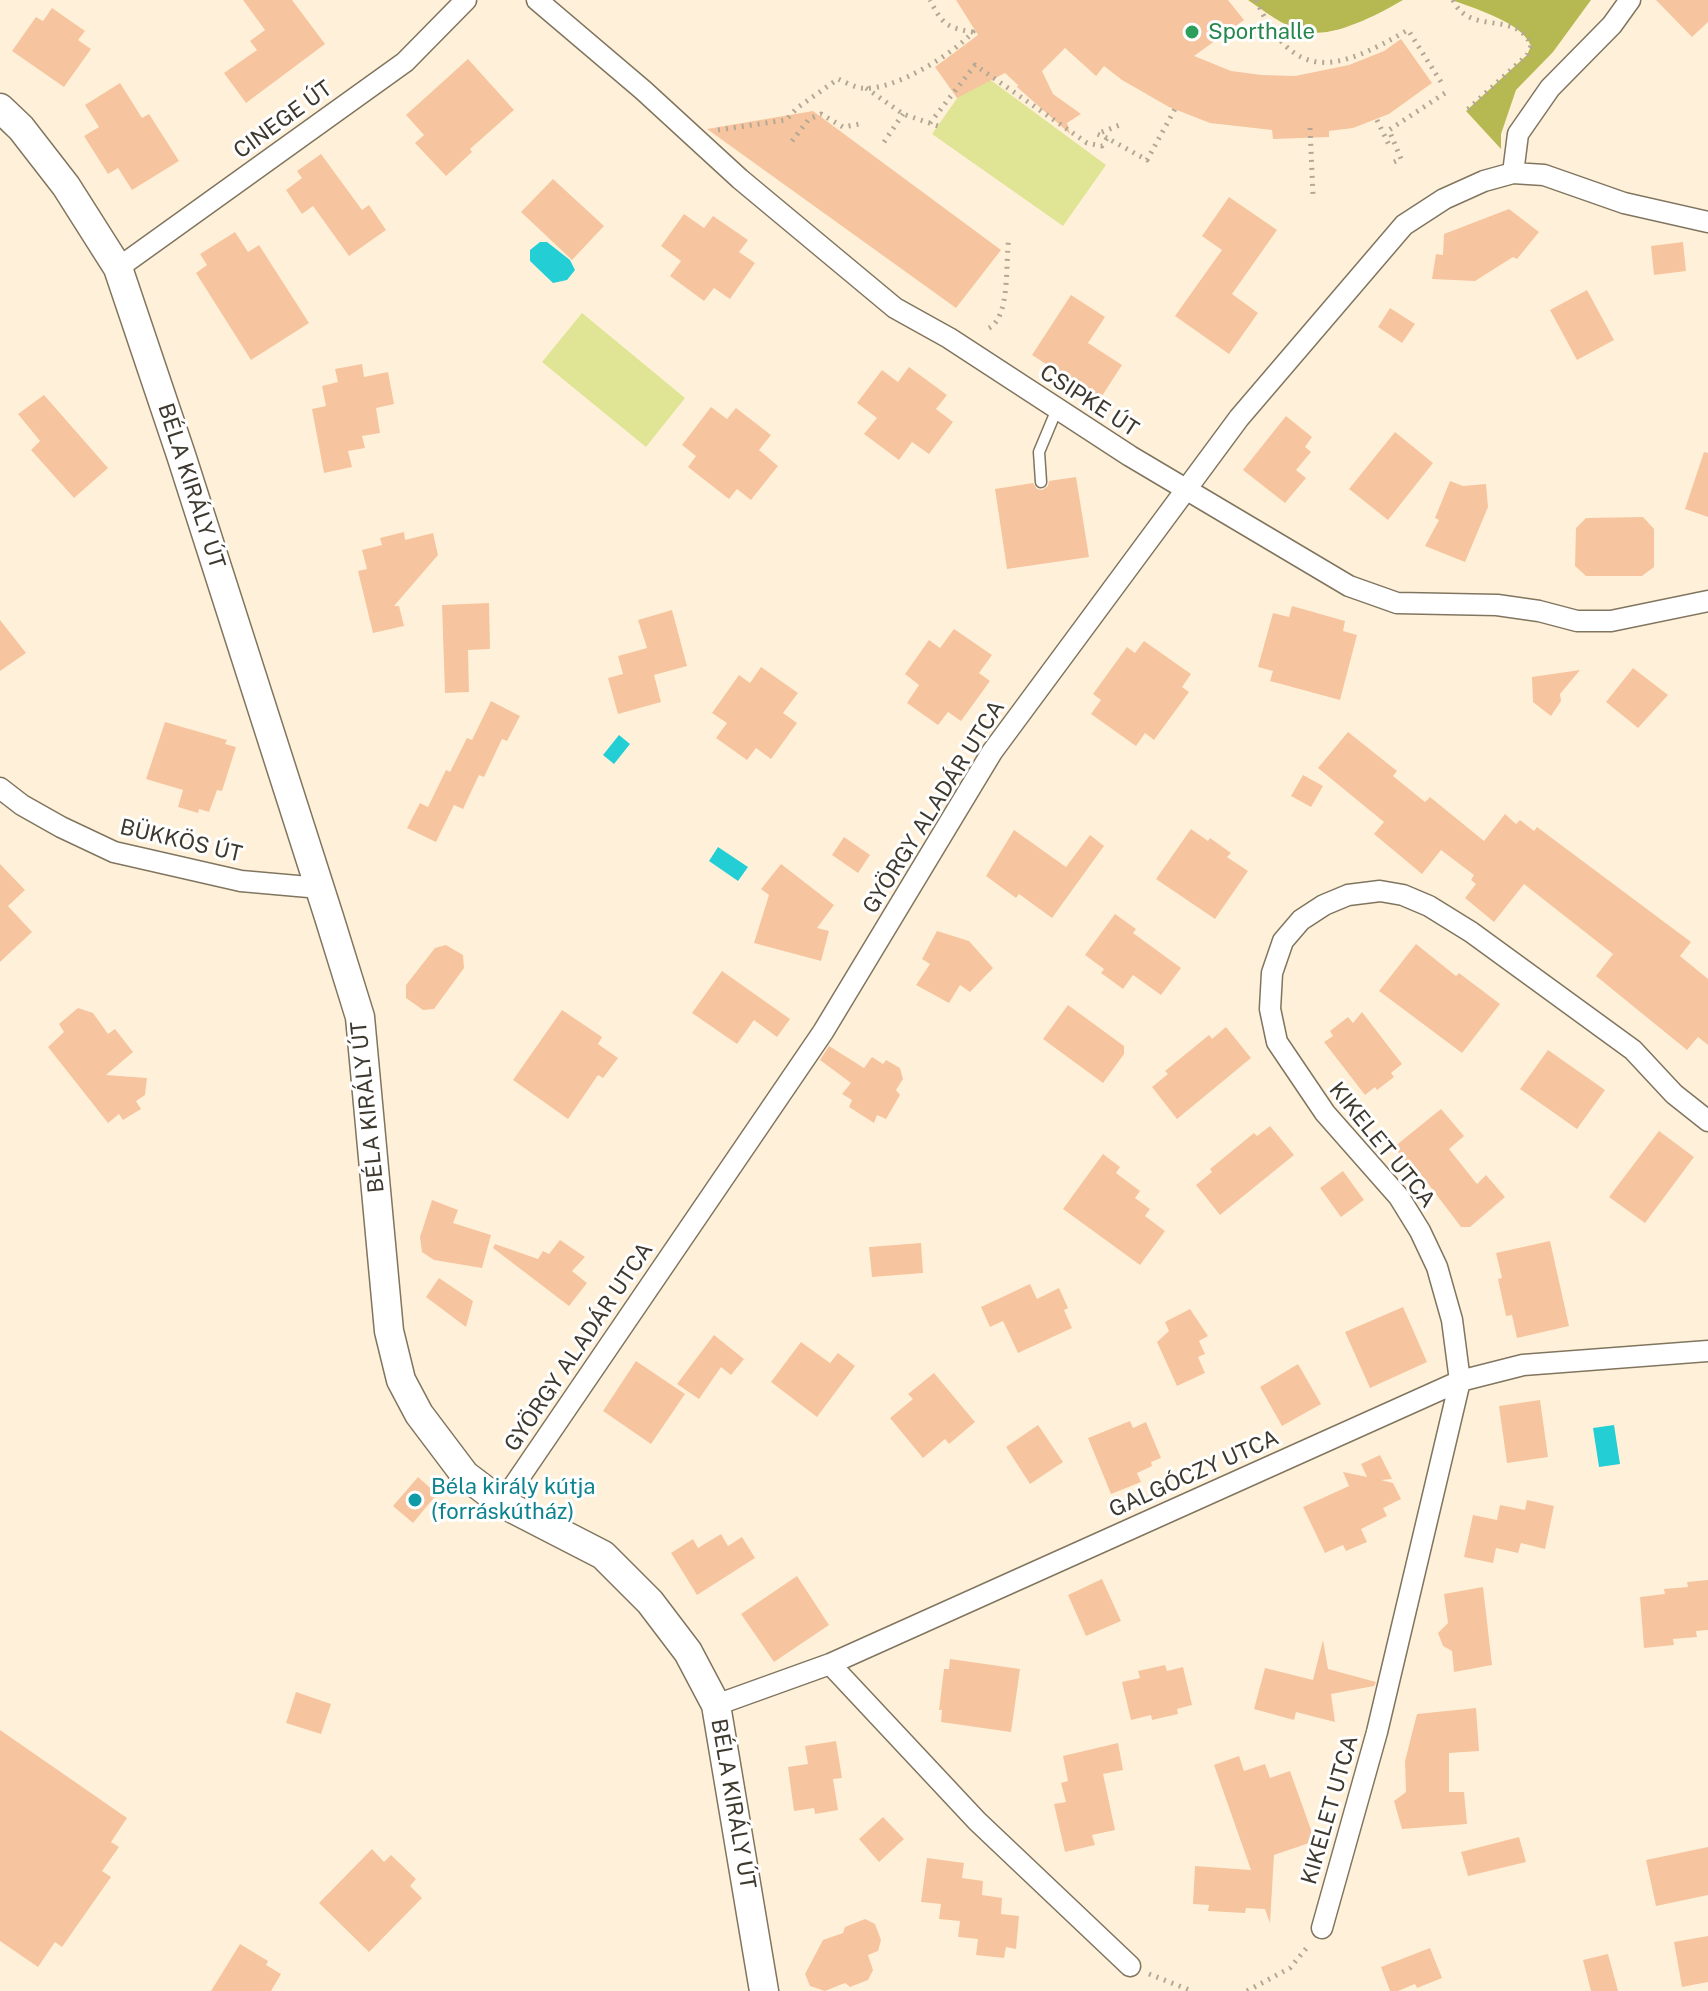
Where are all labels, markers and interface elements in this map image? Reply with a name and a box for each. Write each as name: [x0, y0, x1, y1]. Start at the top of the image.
place label: Sporthalle: [1208, 19, 1315, 45]
marker: Sporthalle: [1183, 23, 1201, 41]
street label: CINEGE ÚT: [229, 75, 337, 165]
street label: CSIPKE ÚT: [1035, 359, 1143, 443]
street label: BÉLA KIRÁLY ÚT: [152, 400, 230, 572]
street label: GYÖRGY ALADÁR UTCA: [858, 696, 1010, 918]
street label: BÜKKÖS ÚT: [117, 814, 245, 868]
street label: BÉLA KIRÁLY ÚT: [346, 1020, 390, 1194]
street label: KIKELET UTCA: [1323, 1077, 1441, 1213]
street label: GYÖRGY ALADÁR UTCA: [499, 1238, 659, 1456]
street label: GALGÓCZY UTCA: [1105, 1425, 1283, 1523]
place label: Béla király kútja (forráskútház): [431, 1474, 596, 1526]
marker: Béla király kútja (forráskútház): [406, 1491, 424, 1509]
street label: BÉLA KIRÁLY ÚT: [705, 1717, 761, 1891]
street label: KIKELET UTCA: [1296, 1732, 1364, 1888]

